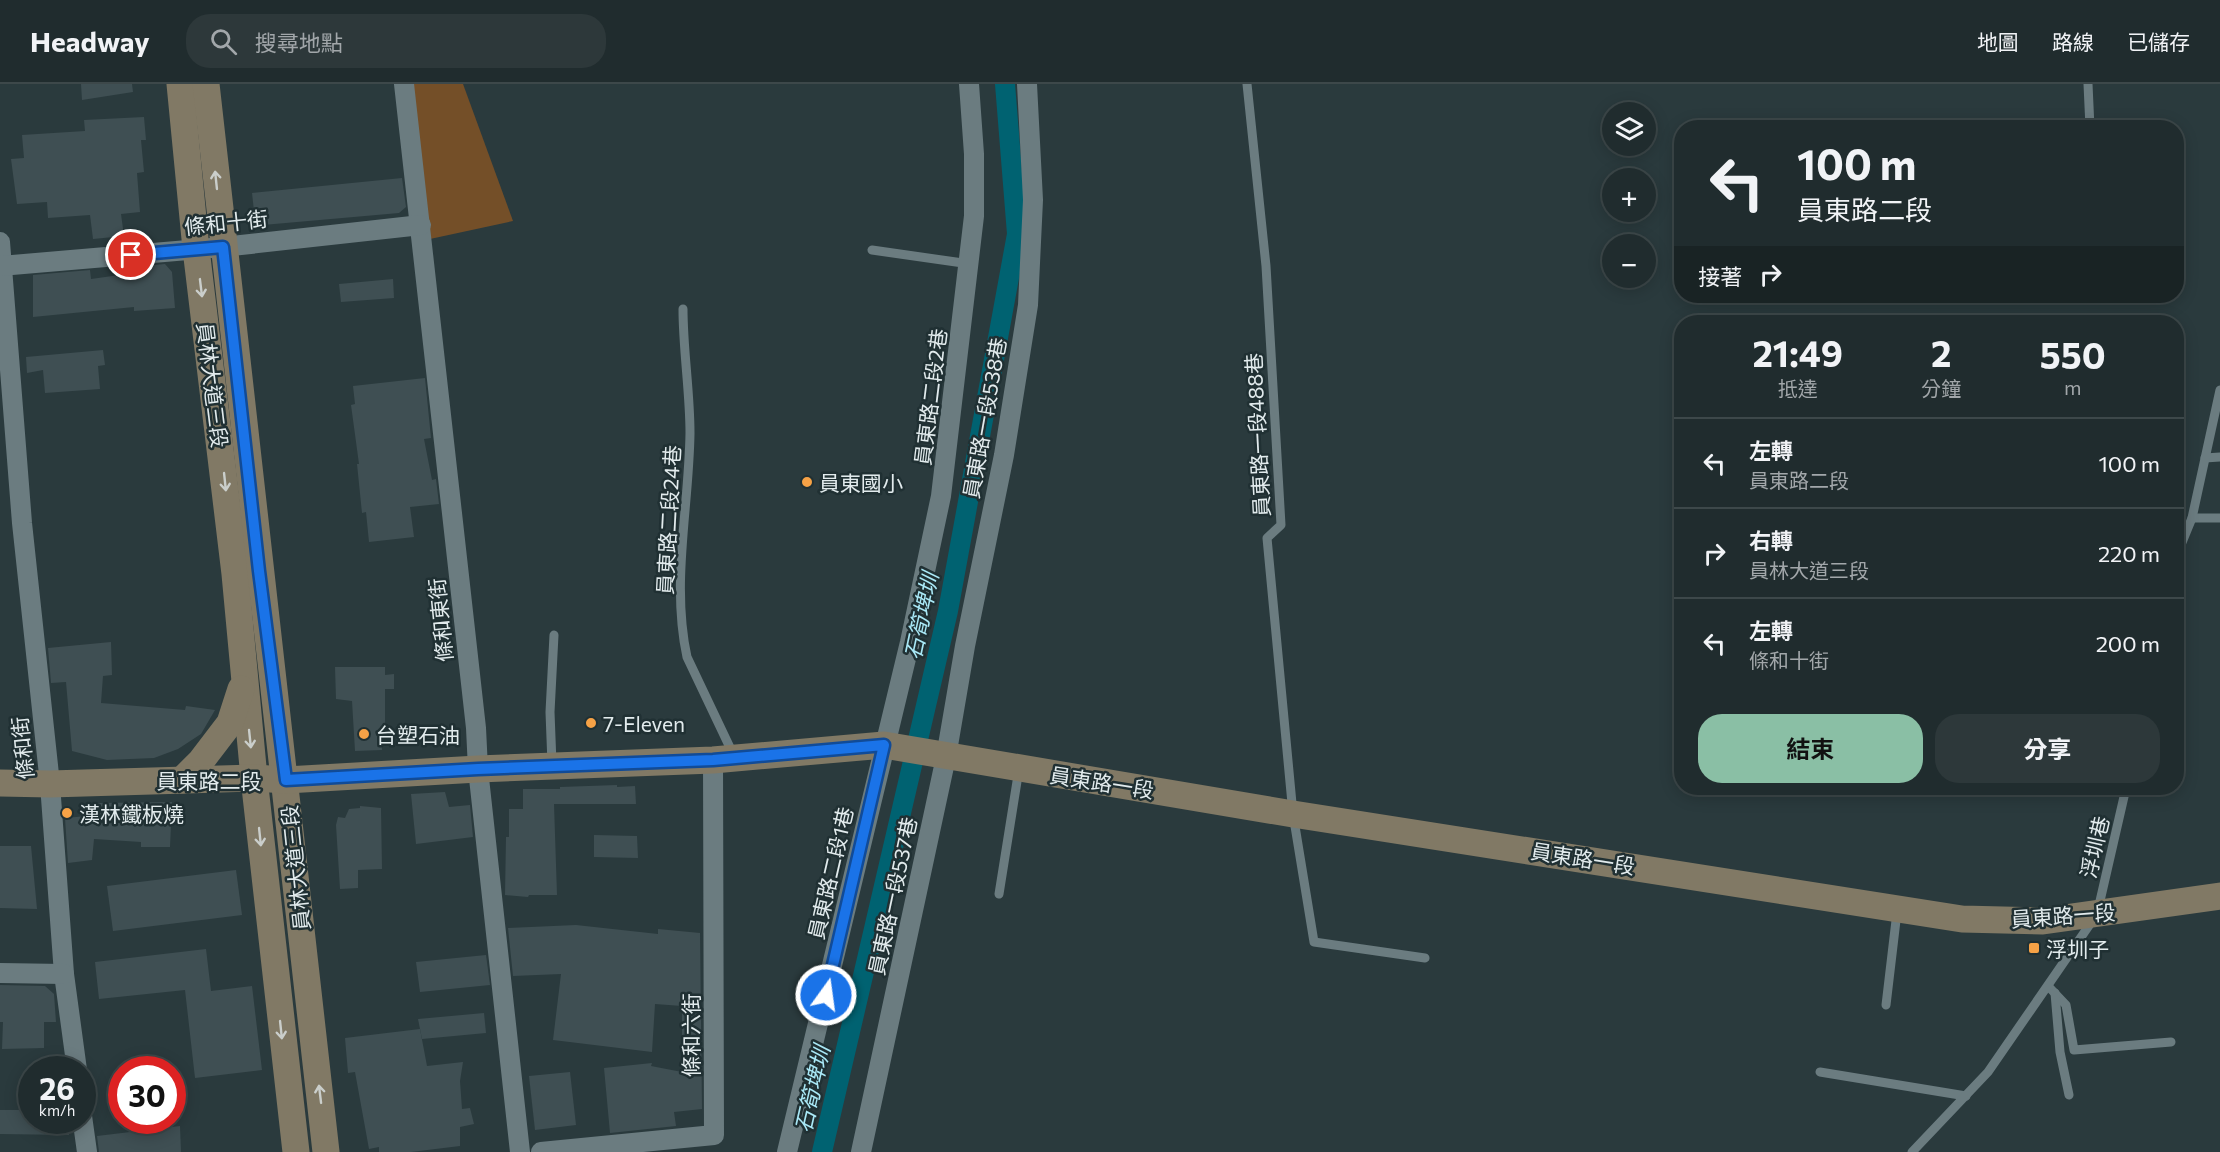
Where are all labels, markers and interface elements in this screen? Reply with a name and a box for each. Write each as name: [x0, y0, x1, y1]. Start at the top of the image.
search box: [186, 14, 606, 68]
text: Headway: [30, 24, 150, 58]
icon: search: [207, 25, 240, 58]
text: 搜尋地點: [255, 29, 343, 56]
text: 地圖: [1977, 29, 2019, 54]
text: 路線: [2052, 29, 2094, 54]
text: 已儲存: [2127, 29, 2190, 54]
map controls: [1602, 102, 1656, 288]
button: layers: [1602, 102, 1656, 156]
text: 100 m: [1797, 137, 1917, 189]
icon: left: [1698, 144, 1776, 222]
button: +: [1602, 168, 1656, 222]
one-way arrow: [210, 171, 221, 190]
text: 員東路二段: [1797, 193, 1932, 226]
street label: 條和十街: [183, 205, 269, 239]
pin: [105, 229, 156, 280]
button: −: [1602, 234, 1656, 288]
icon: arrive: [114, 238, 147, 271]
icon: right: [1754, 258, 1787, 291]
text: 接著: [1698, 263, 1742, 290]
one-way arrow: [196, 278, 207, 298]
street label: 員林大道三段: [193, 321, 233, 449]
street label: 員東路二段2巷: [909, 327, 951, 467]
text: 21:49: [1752, 330, 1843, 374]
text: 2: [1931, 330, 1952, 374]
text: 550: [2040, 332, 2106, 376]
street label: 員東路一段538巷: [958, 336, 1010, 500]
street label: 員東路一段488巷: [1240, 352, 1274, 518]
text: m: [2064, 375, 2081, 399]
text: 抵達: [1778, 376, 1818, 400]
text: 分鐘: [1921, 376, 1961, 400]
text: 左轉: [1749, 437, 1793, 464]
street label: 員東路二段24巷: [652, 445, 684, 595]
icon: left: [1698, 447, 1731, 480]
text: 100 m: [2098, 450, 2160, 477]
text: 員東路二段: [1749, 468, 1849, 492]
place label: 員東國小: [819, 470, 903, 495]
one-way arrow: [220, 471, 231, 491]
marker: 員東國小: [800, 475, 814, 489]
text: 右轉: [1749, 527, 1793, 554]
icon: right: [1698, 537, 1731, 570]
text: 220 m: [2098, 540, 2160, 567]
text: 員林大道三段: [1749, 558, 1869, 582]
water label: 石筍埤圳: [899, 567, 944, 662]
street label: 條和東街: [423, 577, 457, 663]
text: 左轉: [1749, 617, 1793, 644]
icon: left: [1698, 627, 1731, 660]
text: 200 m: [2096, 630, 2160, 657]
text: 條和十街: [1749, 648, 1829, 672]
place label: 7-Eleven: [603, 711, 685, 736]
button: 結束: [1698, 714, 1923, 783]
button: 分享: [1935, 714, 2160, 783]
street label: 條和街: [6, 715, 38, 781]
marker: 7-Eleven: [584, 716, 598, 730]
place label: 台塑石油: [376, 722, 460, 747]
marker: 台塑石油: [357, 727, 371, 741]
one-way arrow: [244, 728, 255, 748]
street label: 員東路一段: [1048, 761, 1156, 803]
street label: 員東路二段: [157, 768, 262, 793]
place label: 漢林鐵板燒: [79, 801, 184, 826]
street label: 員林大道三段: [276, 804, 314, 932]
street label: 員東路二段1巷: [803, 804, 857, 942]
marker: 漢林鐵板燒: [60, 806, 74, 820]
street label: 浮圳巷: [2075, 813, 2113, 881]
street label: 員東路一段537巷: [863, 815, 921, 977]
one-way arrow: [255, 826, 266, 846]
street label: 員東路一段: [1529, 837, 1637, 879]
street label: 員東路一段: [2010, 899, 2116, 931]
place label: 浮圳子: [2046, 936, 2109, 961]
marker: 浮圳子: [2027, 941, 2041, 955]
position arrow: [794, 963, 858, 1027]
street label: 條和六街: [678, 993, 703, 1077]
one-way arrow: [276, 1020, 287, 1040]
water label: 石筍埤圳: [789, 1040, 836, 1135]
speed limit sign: 30: [108, 1056, 186, 1134]
text: 26: [39, 1069, 75, 1106]
one-way arrow: [314, 1084, 325, 1104]
text: km/h: [39, 1101, 75, 1119]

